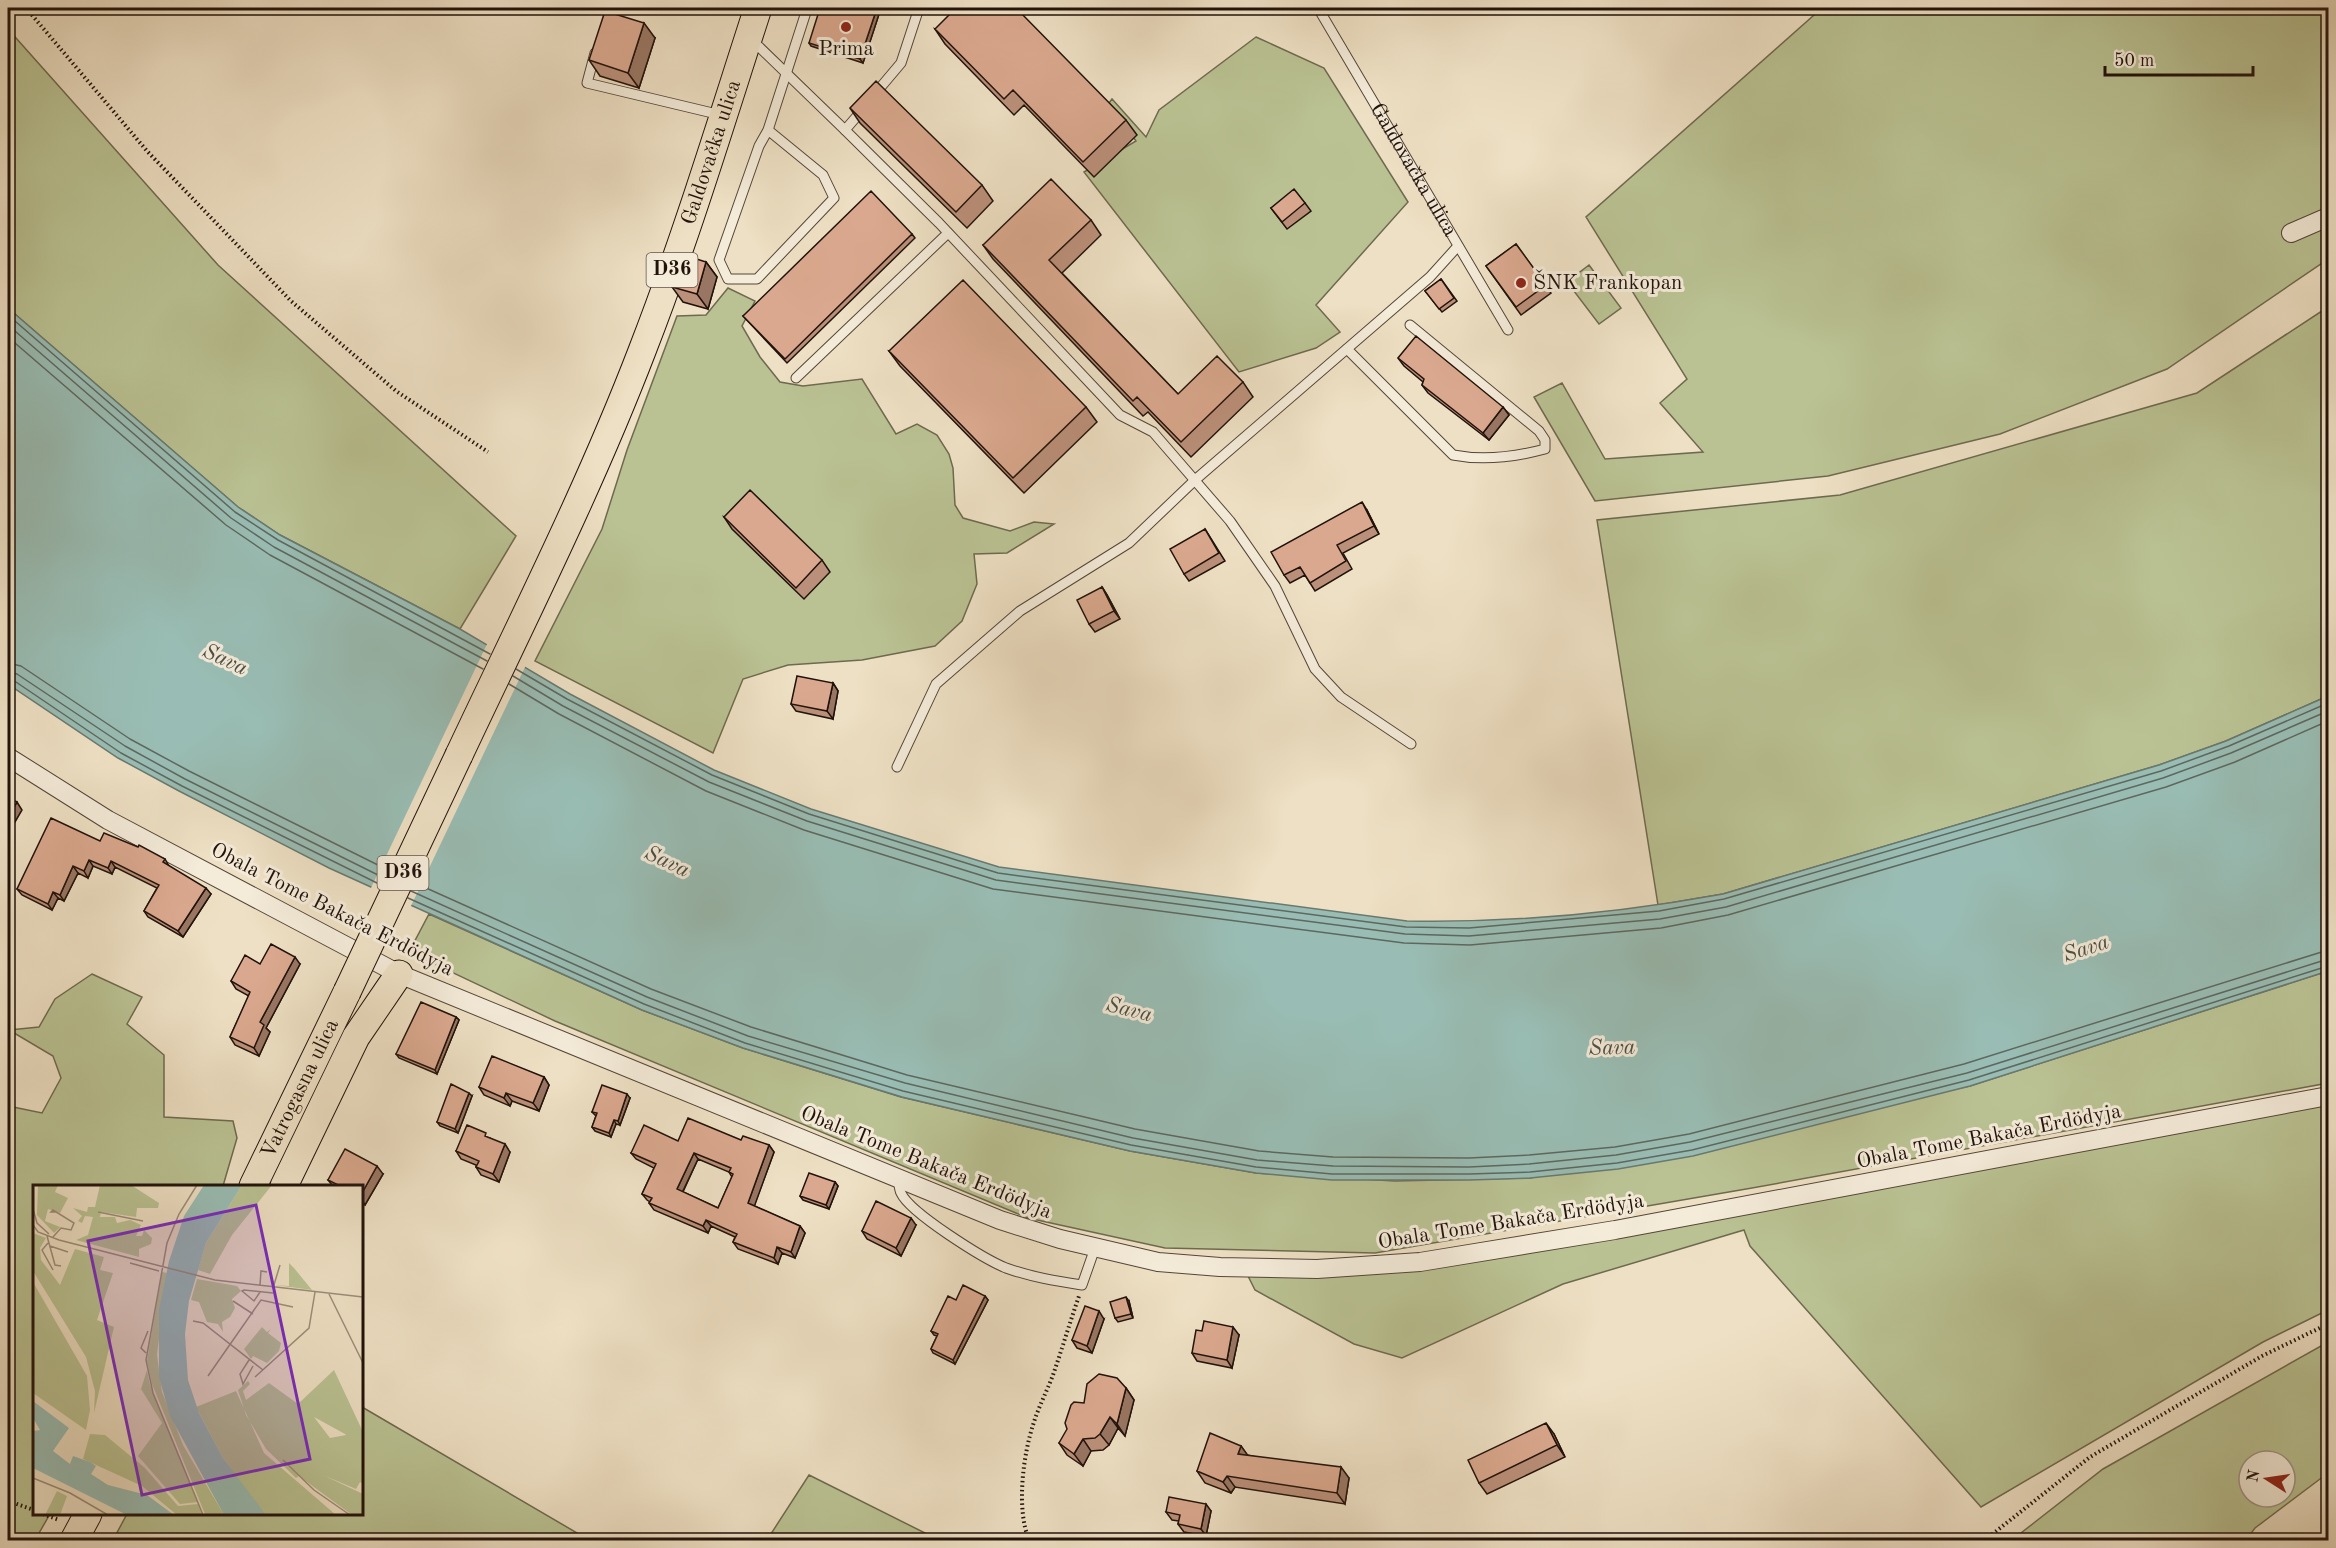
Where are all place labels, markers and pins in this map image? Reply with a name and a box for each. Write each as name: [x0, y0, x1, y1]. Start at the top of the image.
marker: Prima: [839, 20, 853, 34]
place label: Prima: [818, 39, 874, 60]
place label: ŠNK Frankopan: [1533, 269, 1682, 294]
marker: ŠNK Frankopan: [1514, 276, 1528, 290]

